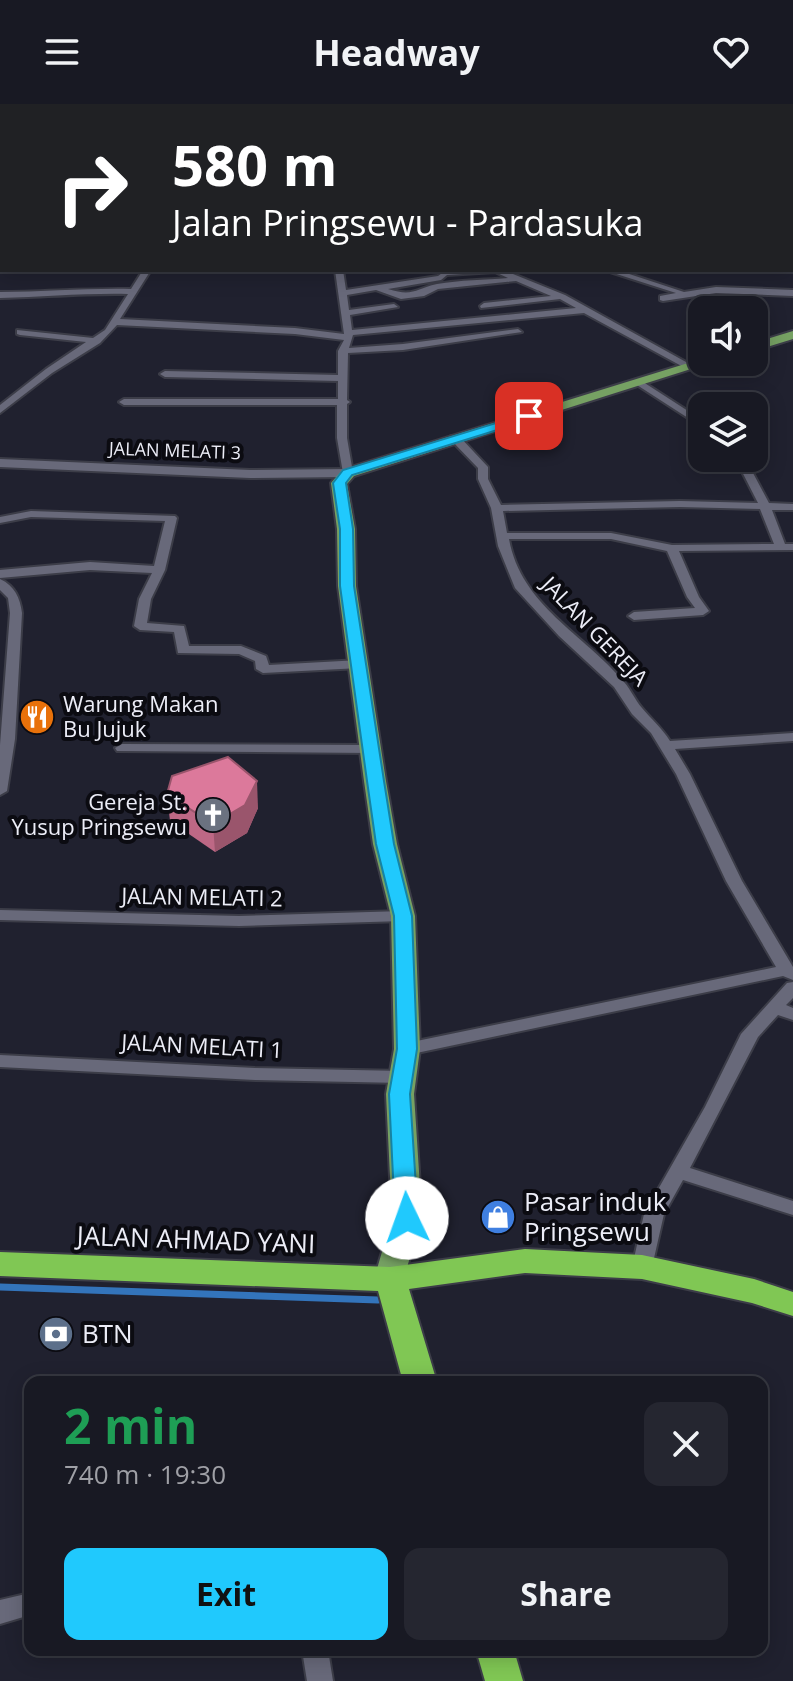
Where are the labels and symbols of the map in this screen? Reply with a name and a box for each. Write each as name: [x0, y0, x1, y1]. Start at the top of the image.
pin: [495, 382, 563, 450]
street label: JALAN MELATI 3: [107, 436, 241, 464]
street label: JALAN GEREJA: [534, 568, 656, 692]
place label: Warung Makan Bu Jujuk: [63, 688, 218, 743]
restaurant icon: Warung Makan Bu Jujuk: [18, 698, 56, 736]
place label: Gereja St. Yusup Pringsewu: [11, 786, 187, 841]
church icon: Gereja St. Yusup Pringsewu: [194, 796, 232, 834]
street label: JALAN MELATI 2: [119, 880, 283, 912]
street label: JALAN MELATI 1: [119, 1026, 283, 1064]
position arrow: [365, 1176, 449, 1260]
place label: Pasar induk Pringsewu: [524, 1183, 667, 1249]
shop icon: Pasar induk Pringsewu: [479, 1198, 517, 1236]
street label: JALAN AHMAD YANI: [73, 1217, 316, 1261]
bank icon: BTN: [37, 1315, 75, 1353]
place label: BTN: [82, 1315, 133, 1351]

